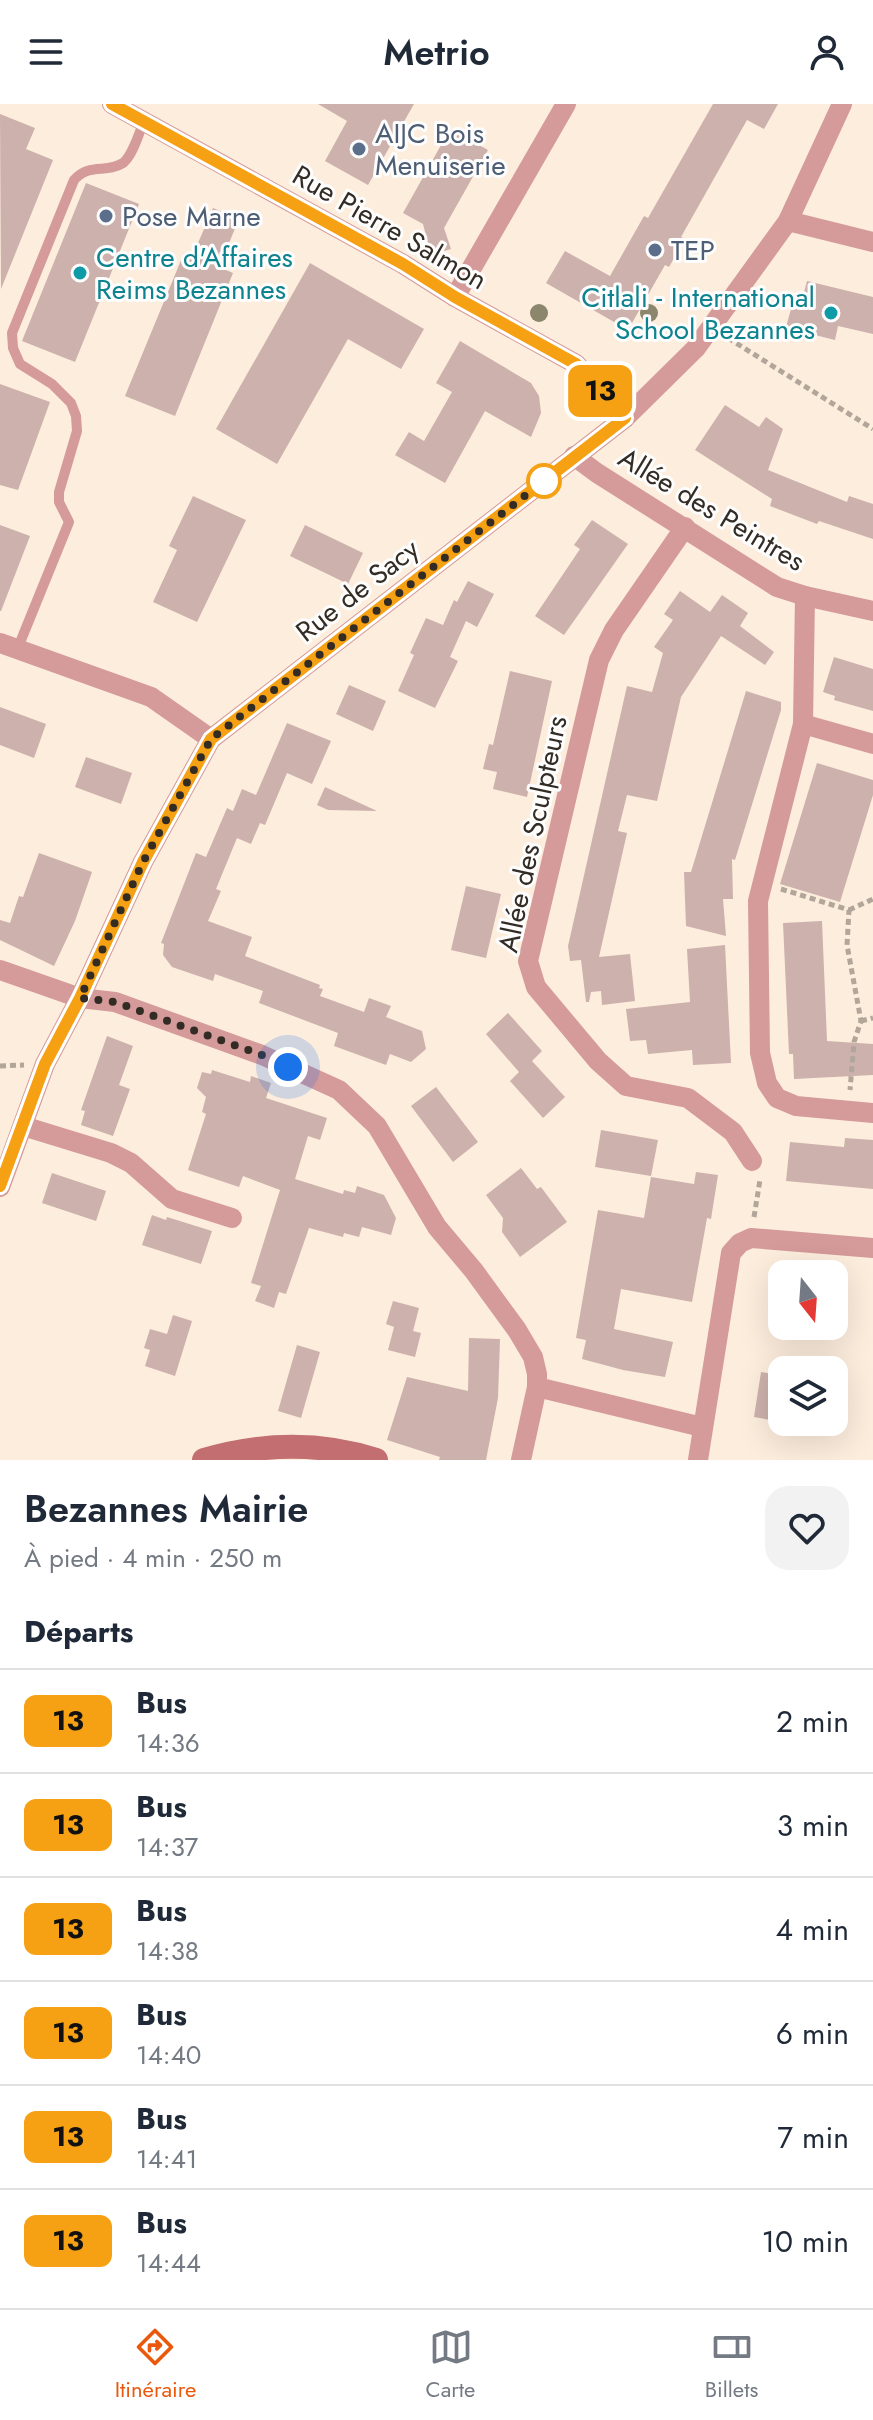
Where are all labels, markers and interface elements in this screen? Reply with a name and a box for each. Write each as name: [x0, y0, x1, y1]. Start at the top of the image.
text: Metrio: [383, 26, 490, 78]
icon: menu: [24, 30, 68, 74]
icon: person: [805, 30, 849, 74]
place label: AIJC Bois Menuiserie: [375, 113, 506, 186]
marker: AIJC Bois Menuiserie: [350, 140, 368, 158]
street label: Rue Pierre Salmon: [285, 155, 495, 300]
place label: Pose Marne: [122, 196, 261, 237]
marker: Pose Marne: [97, 207, 115, 225]
place label: TEP: [671, 230, 715, 271]
place label: Centre d'Affaires Reims Bezannes: [96, 237, 293, 310]
marker: TEP: [646, 241, 664, 259]
marker: Centre d'Affaires Reims Bezannes: [71, 264, 89, 282]
place label: Citlali - International School Bezannes: [581, 277, 815, 350]
marker: Citlali - International School Bezannes: [822, 304, 840, 322]
line badge: 13: [564, 365, 636, 417]
text: 13: [584, 370, 616, 411]
street label: Allée des Peintres: [611, 437, 813, 581]
unlabelled marker: [527, 464, 561, 498]
street label: Rue de Sacy: [287, 529, 428, 652]
street label: Allée des Sculpteurs: [487, 712, 578, 956]
your location: [268, 1047, 308, 1087]
north arrow: [768, 1260, 848, 1340]
map controls: [768, 1260, 848, 1436]
button: layers: [768, 1356, 848, 1436]
text: Bezannes Mairie: [24, 1481, 308, 1536]
button: heart: [765, 1486, 849, 1570]
text: À pied · 4 min · 250 m: [24, 1539, 282, 1577]
text: Départs: [24, 1610, 133, 1653]
text: Bus: [136, 1681, 187, 1724]
text: 13: [52, 1700, 84, 1741]
text: 2 min: [776, 1700, 849, 1743]
text: 14:36: [136, 1724, 200, 1762]
text: Bus: [136, 1785, 187, 1828]
text: 13: [52, 1804, 84, 1845]
text: 3 min: [777, 1804, 849, 1847]
text: 14:37: [136, 1828, 198, 1866]
text: Bus: [136, 1889, 187, 1932]
text: 13: [52, 1908, 84, 1949]
text: 4 min: [776, 1908, 849, 1951]
text: 14:38: [136, 1932, 199, 1970]
text: Bus: [136, 1993, 187, 2036]
text: 13: [52, 2012, 84, 2053]
text: 6 min: [776, 2012, 849, 2055]
text: 14:40: [136, 2036, 201, 2074]
text: Bus: [136, 2097, 187, 2140]
text: 13: [52, 2116, 84, 2157]
text: 7 min: [777, 2116, 849, 2159]
text: 14:41: [136, 2140, 198, 2178]
text: Bus: [136, 2201, 187, 2244]
text: 13: [52, 2220, 84, 2261]
text: 10 min: [762, 2220, 849, 2263]
text: 14:44: [136, 2244, 201, 2282]
tab: Itinéraire: [115, 2325, 196, 2405]
tab: Carte: [426, 2325, 475, 2405]
tab: Billets: [705, 2325, 758, 2405]

